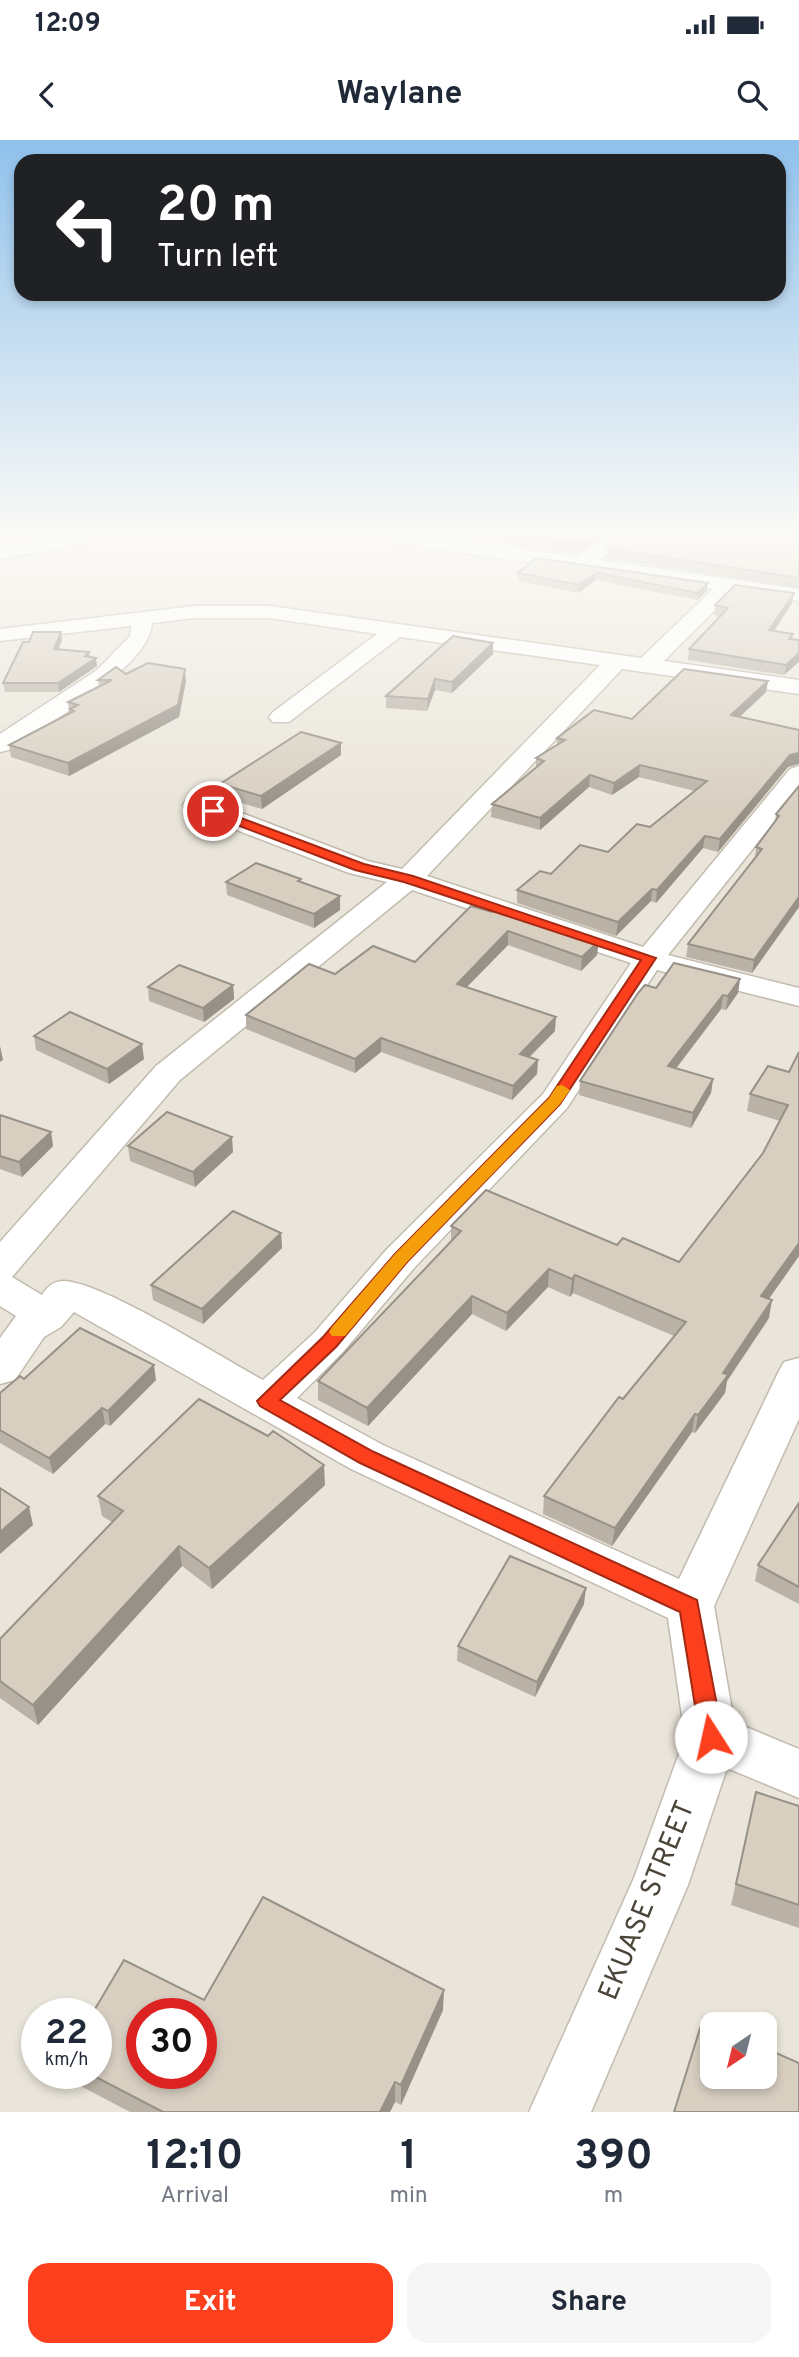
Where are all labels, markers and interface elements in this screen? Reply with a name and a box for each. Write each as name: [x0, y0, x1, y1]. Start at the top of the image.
text: 12:09: [35, 8, 101, 41]
text: Waylane: [337, 75, 462, 115]
icon: back: [28, 76, 66, 114]
icon: search: [733, 76, 771, 114]
text: 20 m: [157, 177, 274, 239]
icon: left: [42, 182, 133, 273]
text: Turn left: [157, 238, 278, 278]
pin: [183, 781, 243, 841]
icon: arrive: [194, 792, 232, 830]
position arrow: [674, 1700, 748, 1774]
street label: EKUASE STREET: [592, 1796, 704, 2006]
speed limit sign: 30: [126, 1998, 217, 2089]
text: 22: [45, 2012, 88, 2056]
north arrow: [700, 2012, 777, 2090]
map controls: [700, 2012, 777, 2089]
text: km/h: [45, 2049, 88, 2072]
text: 12:10: [146, 2131, 243, 2184]
text: 1: [400, 2131, 417, 2184]
text: 390: [574, 2131, 653, 2184]
text: Arrival: [160, 2182, 229, 2211]
text: min: [390, 2182, 428, 2211]
text: m: [604, 2182, 623, 2211]
button: Exit: [28, 2263, 393, 2343]
button: Share: [407, 2263, 771, 2343]

